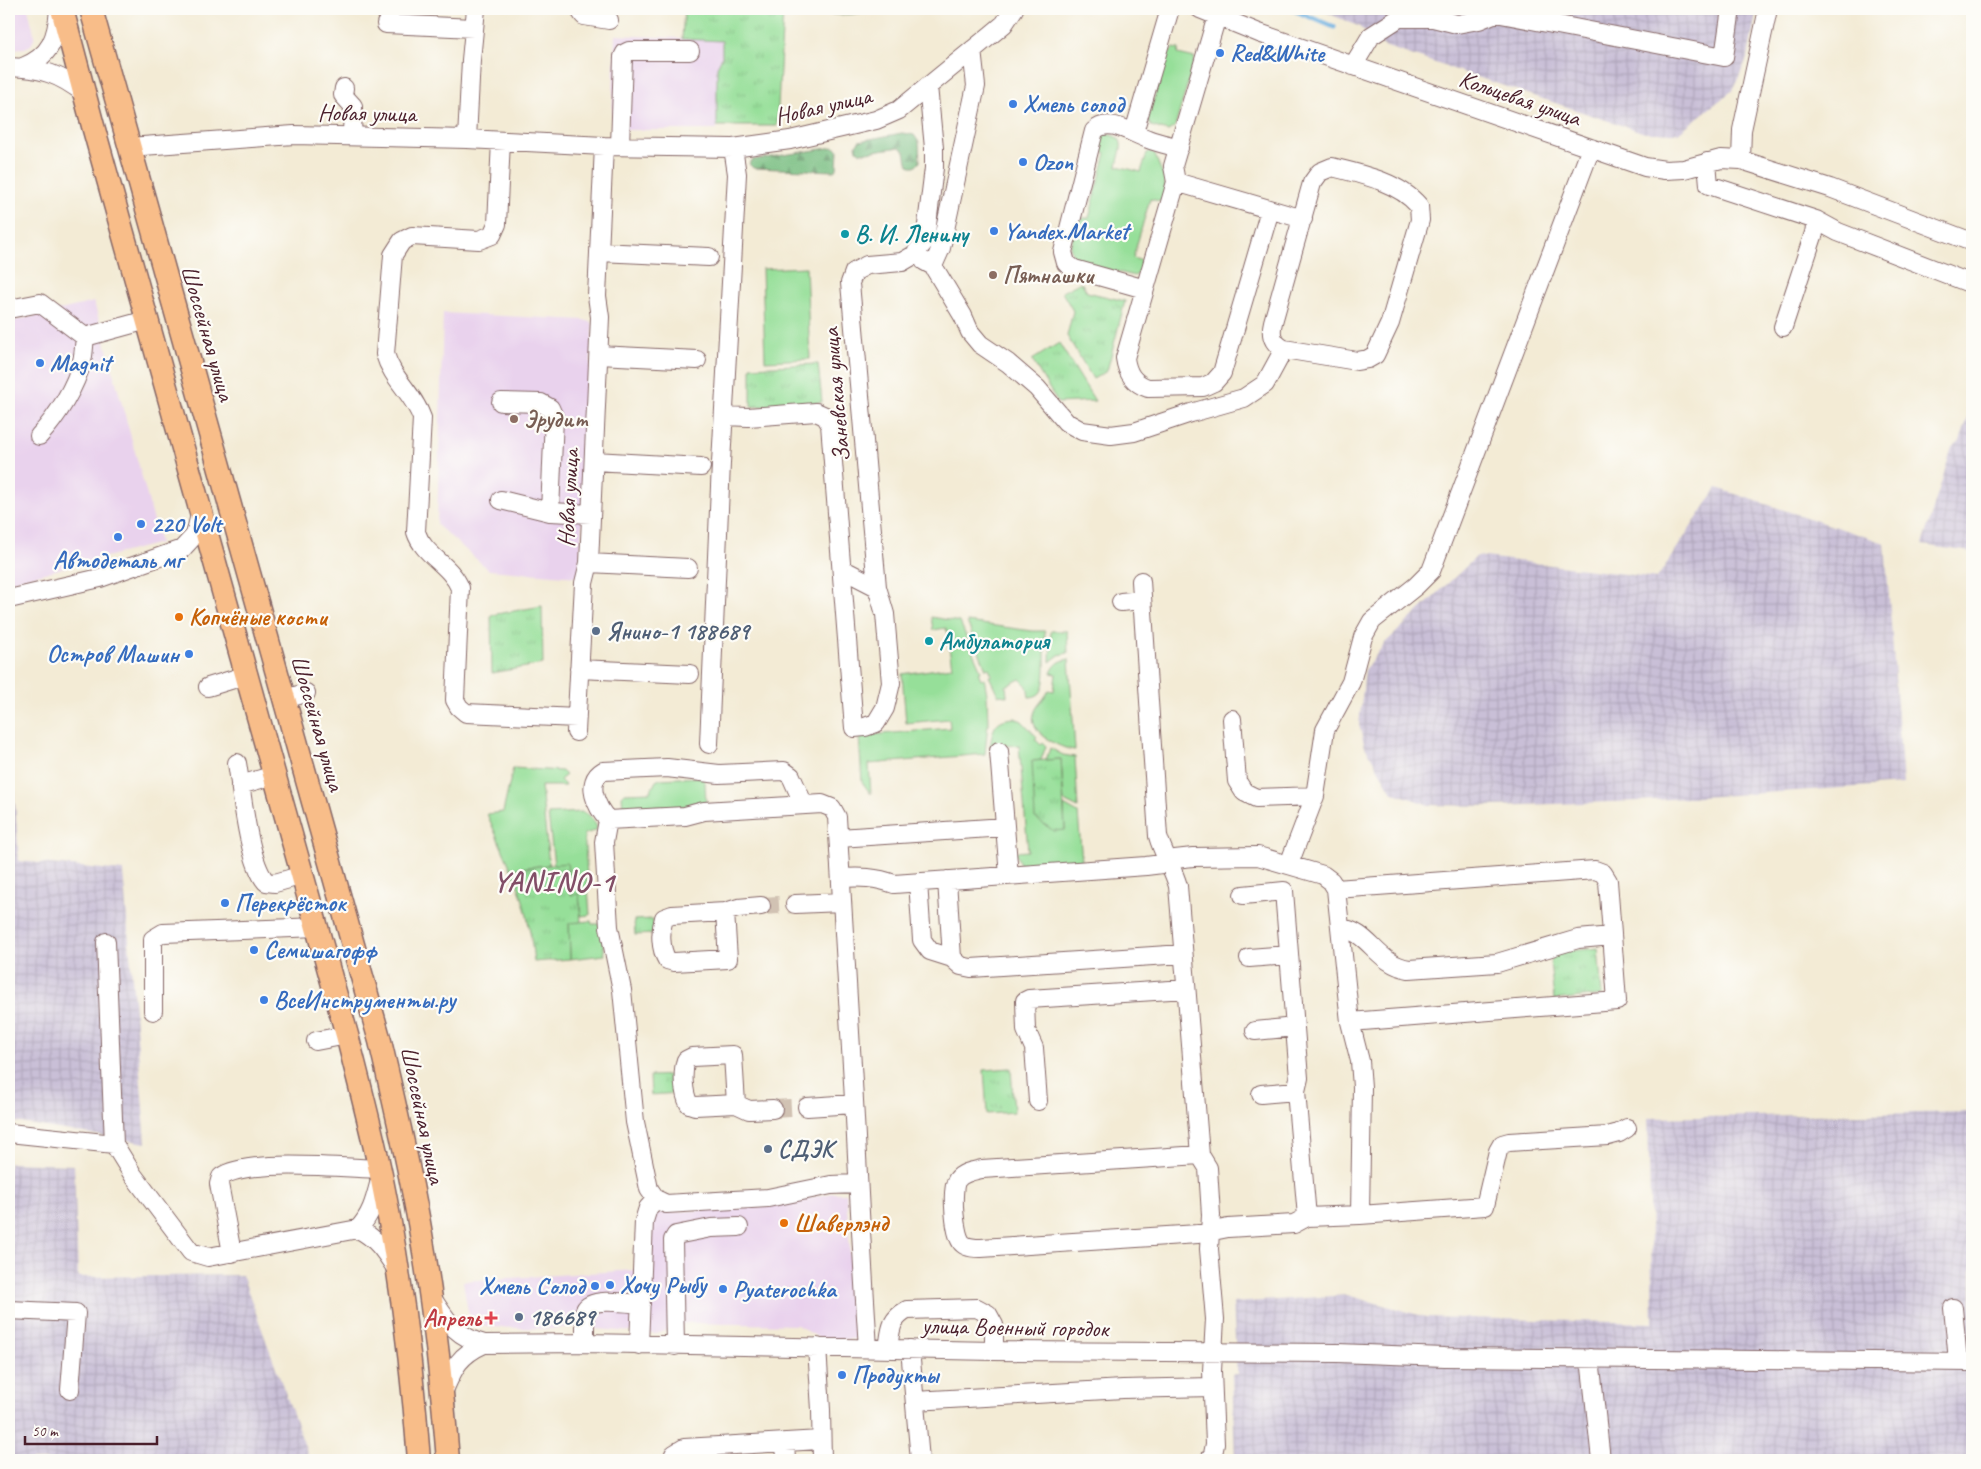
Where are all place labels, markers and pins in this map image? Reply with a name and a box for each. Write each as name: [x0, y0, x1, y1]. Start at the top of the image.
place label: Red&White: [1230, 38, 1326, 68]
marker: Red&White: [1214, 47, 1226, 59]
place label: Хмель солод: [1023, 89, 1126, 119]
marker: Хмель солод: [1007, 98, 1019, 110]
place label: Ozon: [1033, 147, 1074, 177]
marker: Ozon: [1017, 156, 1029, 168]
place label: Yandex.Market: [1004, 216, 1133, 246]
place label: В. И. Ленину: [855, 219, 971, 249]
marker: Yandex.Market: [988, 225, 1000, 237]
marker: В. И. Ленину: [839, 228, 851, 240]
place label: Пятнашки: [1003, 260, 1096, 290]
marker: Пятнашки: [987, 269, 999, 281]
place label: Magnit: [50, 348, 115, 378]
marker: Magnit: [34, 357, 46, 369]
place label: Эрудит: [524, 404, 588, 434]
marker: Эрудит: [508, 413, 520, 425]
place label: 220 Volt: [151, 509, 224, 539]
marker: 220 Volt: [135, 518, 147, 530]
marker: Автодеталь мг: [112, 531, 124, 543]
place label: Автодеталь мг: [53, 545, 186, 575]
place label: Копчёные кости: [189, 602, 329, 632]
marker: Копчёные кости: [173, 611, 185, 623]
place label: Янино-1 188689: [606, 616, 752, 646]
marker: Янино-1 188689: [590, 625, 602, 637]
place label: Амбулатория: [939, 626, 1051, 656]
marker: Амбулатория: [923, 635, 935, 647]
place label: Остров Машин: [47, 639, 181, 669]
marker: Остров Машин: [183, 648, 195, 660]
place label: Перекрёсток: [235, 888, 348, 918]
marker: Перекрёсток: [219, 897, 231, 909]
place label: Семишагофф: [264, 935, 378, 965]
marker: Семишагофф: [248, 944, 260, 956]
place label: ВсеИнструменты.ру: [274, 985, 458, 1015]
marker: ВсеИнструменты.ру: [258, 994, 270, 1006]
place label: СДЭК: [778, 1134, 838, 1164]
marker: СДЭК: [762, 1143, 774, 1155]
place label: Шаверлэнд: [794, 1208, 891, 1238]
marker: Шаверлэнд: [778, 1217, 790, 1229]
place label: Хочу Рыбу: [620, 1270, 709, 1300]
place label: Хмель Солод: [479, 1271, 587, 1301]
place label: Pyaterochka: [733, 1274, 838, 1304]
marker: Хочу Рыбу: [604, 1279, 616, 1291]
marker: Хмель Солод: [589, 1280, 601, 1292]
marker: Pyaterochka: [717, 1283, 729, 1295]
place label: 186689: [529, 1302, 597, 1332]
place label: Апрель: [423, 1303, 483, 1333]
marker: 186689: [513, 1311, 525, 1323]
marker: Апрель: [485, 1312, 497, 1324]
place label: Продукты: [852, 1360, 940, 1390]
marker: Продукты: [836, 1369, 848, 1381]

